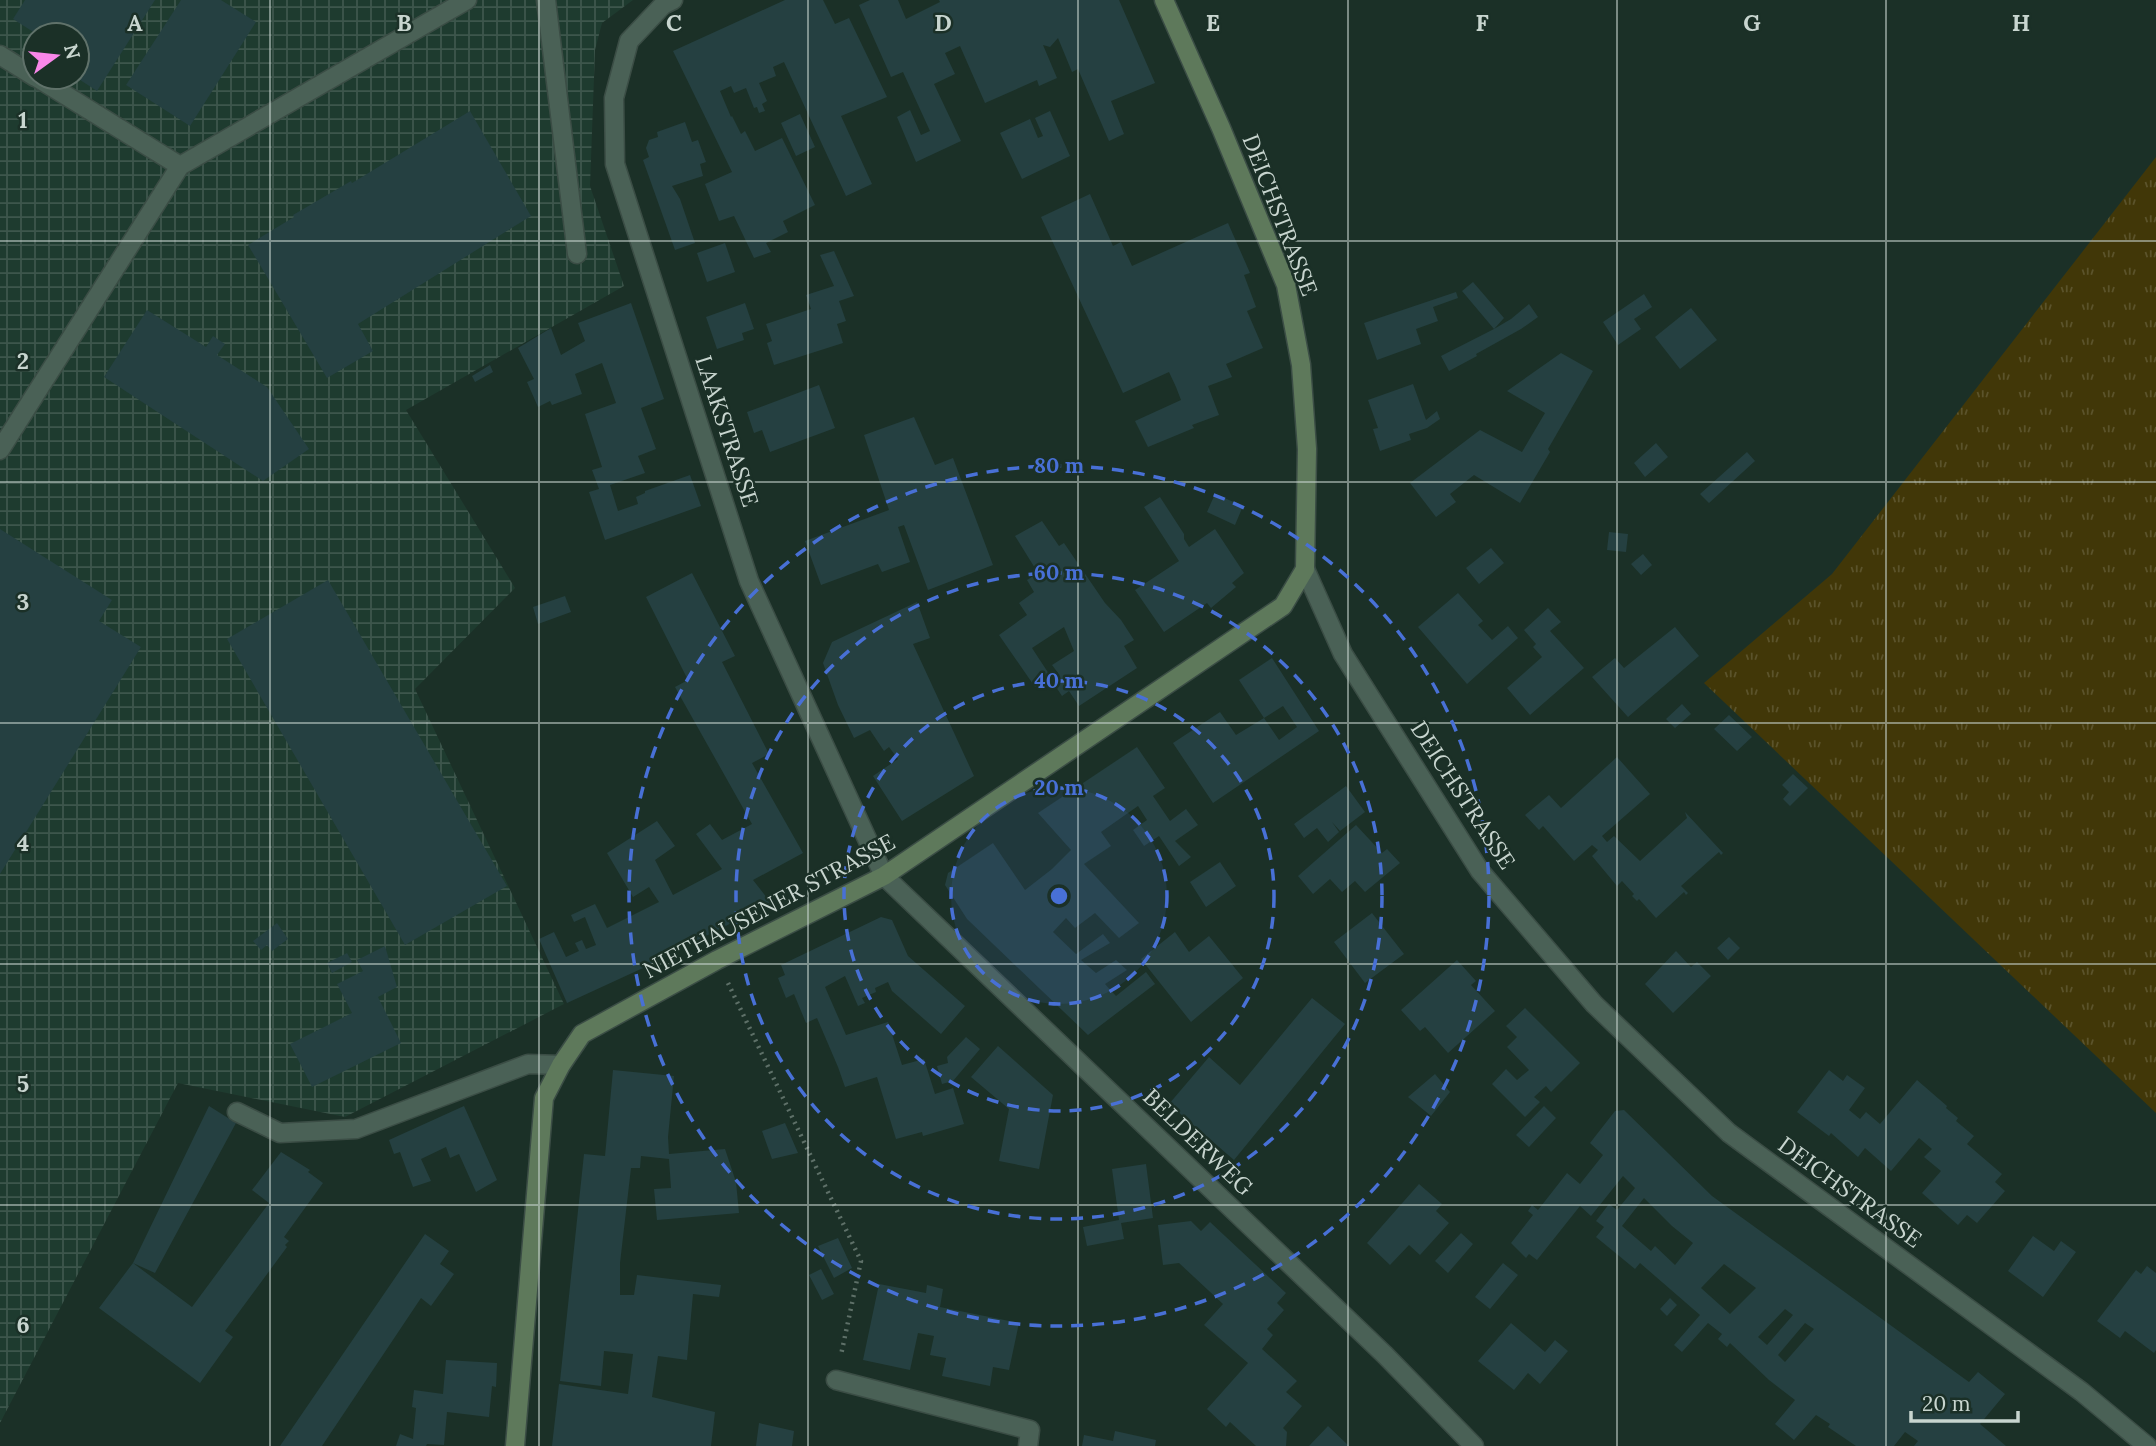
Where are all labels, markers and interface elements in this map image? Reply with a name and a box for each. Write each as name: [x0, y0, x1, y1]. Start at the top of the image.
text: A: [127, 8, 143, 37]
text: B: [396, 8, 412, 37]
text: C: [666, 8, 682, 37]
text: D: [934, 8, 952, 37]
text: E: [1206, 8, 1220, 37]
text: F: [1475, 8, 1489, 37]
text: G: [1743, 8, 1761, 37]
text: H: [2012, 8, 2030, 37]
north arrow: [21, 21, 91, 91]
text: N: [59, 41, 86, 62]
text: 1: [18, 105, 28, 134]
street label: DEICHSTRASSE: [1236, 130, 1325, 300]
text: 2: [17, 346, 29, 375]
street label: LAAKSTRASSE: [689, 352, 766, 510]
text: 80 m: [1034, 452, 1084, 479]
text: 60 m: [1034, 559, 1084, 586]
text: 3: [17, 587, 29, 616]
text: 40 m: [1034, 667, 1084, 694]
street label: DEICHSTRASSE: [1405, 715, 1522, 874]
text: 20 m: [1034, 774, 1084, 801]
street label: NIETHAUSENER STRASSE: [638, 827, 900, 984]
text: 4: [17, 828, 29, 857]
centre of rings: [1047, 884, 1071, 908]
text: 5: [17, 1069, 29, 1098]
street label: BELDERWEG: [1137, 1082, 1260, 1202]
street label: DEICHSTRASSE: [1773, 1130, 1928, 1254]
text: 6: [16, 1310, 30, 1339]
scale bar: [1911, 1380, 2018, 1424]
text: 20 m: [1922, 1390, 1971, 1417]

